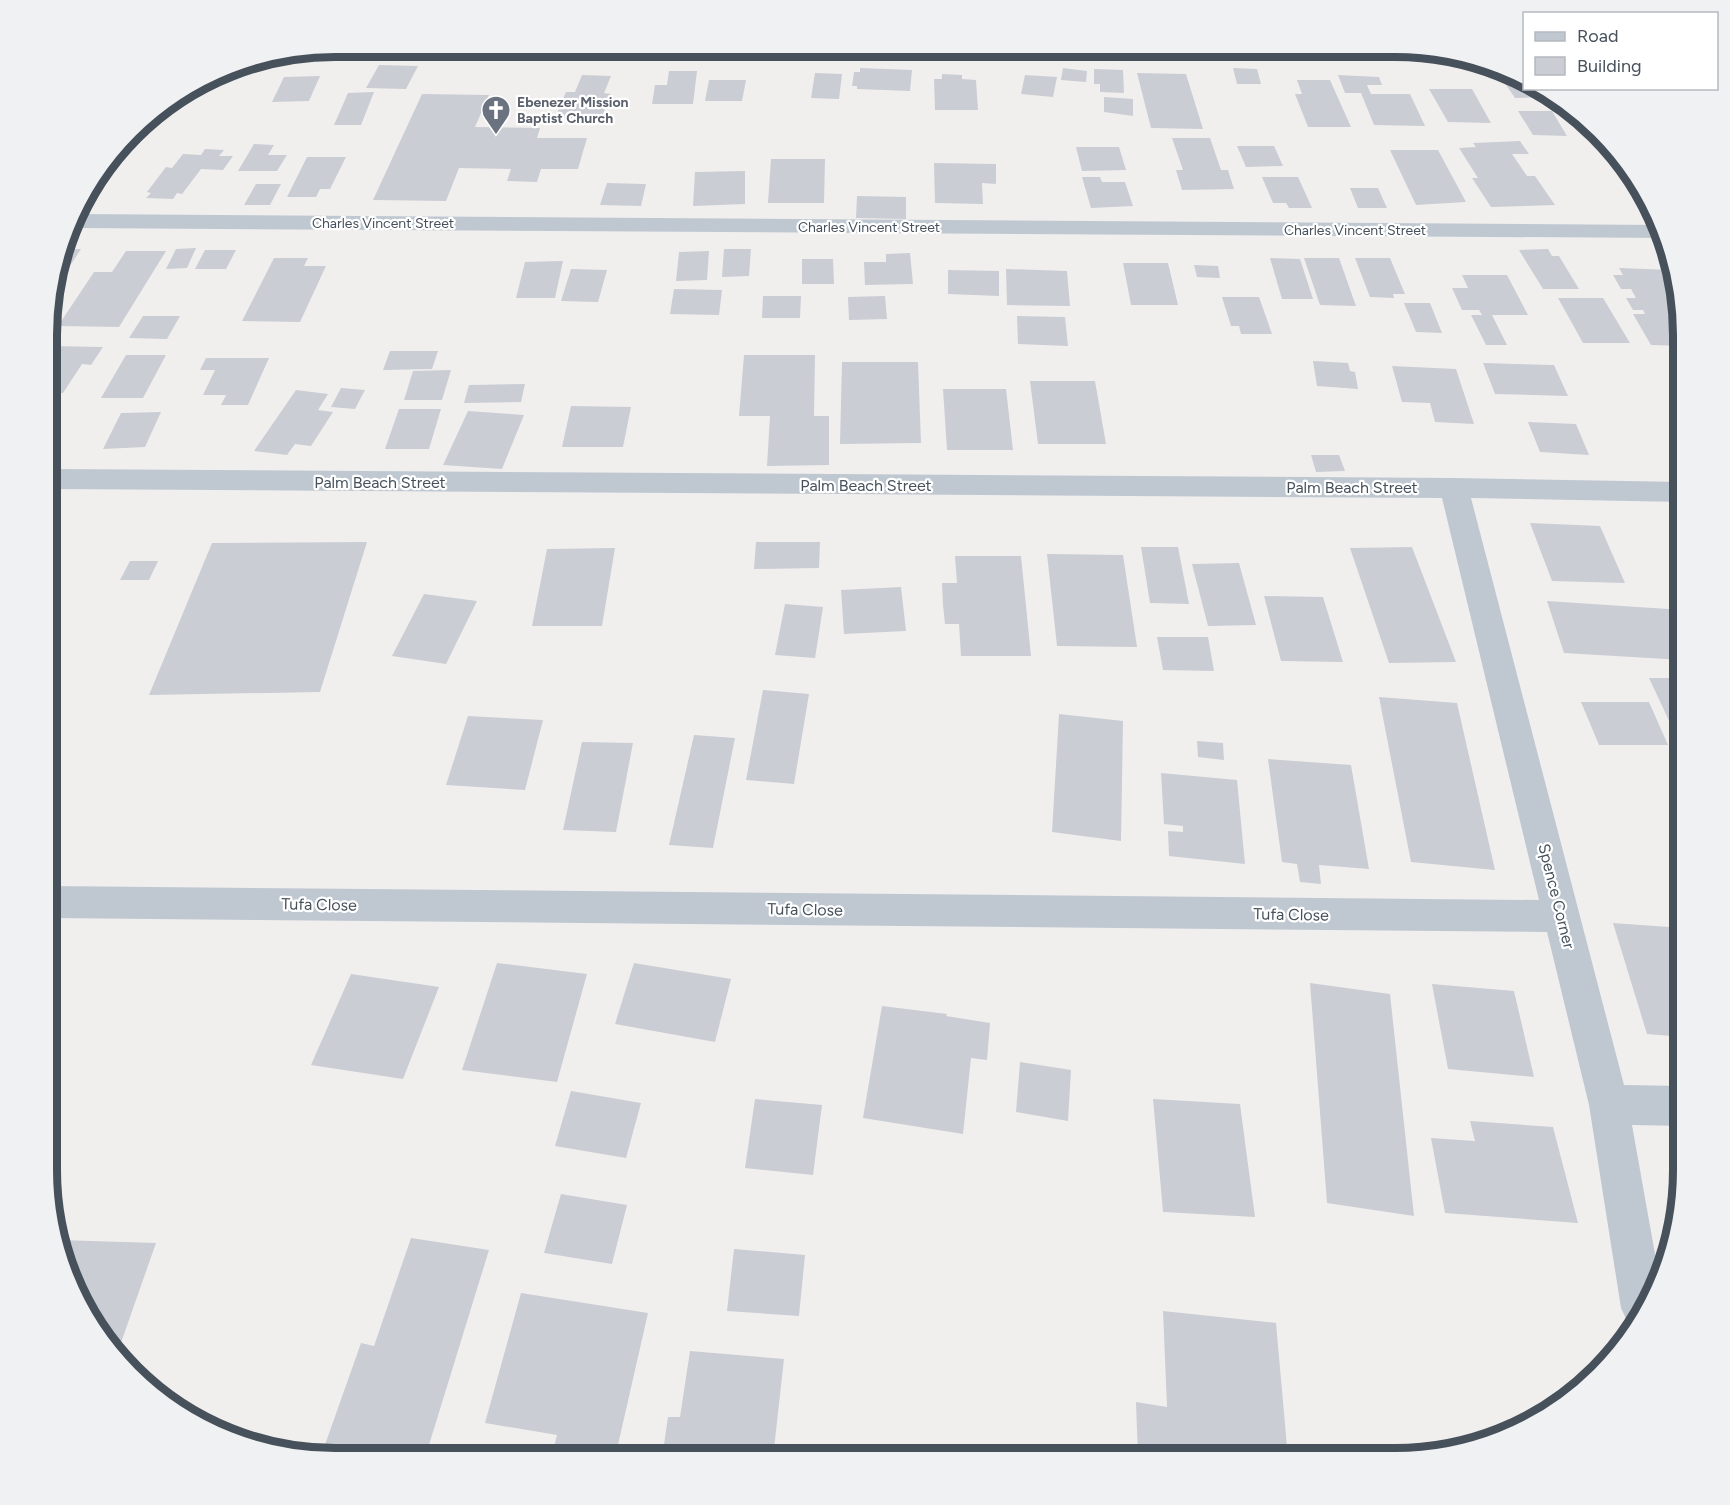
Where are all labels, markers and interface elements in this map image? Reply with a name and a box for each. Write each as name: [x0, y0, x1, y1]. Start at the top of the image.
legend: [1523, 12, 1718, 90]
text: Road: [1577, 25, 1618, 47]
text: Building: [1577, 55, 1642, 77]
church icon: Ebenezer Mission Baptist Church: [480, 94, 512, 136]
place label: Ebenezer Mission Baptist Church: [517, 94, 629, 127]
street label: Charles Vincent Street: [312, 215, 454, 232]
street label: Charles Vincent Street: [798, 219, 940, 236]
street label: Charles Vincent Street: [1284, 222, 1426, 239]
street label: Palm Beach Street: [314, 473, 446, 492]
street label: Palm Beach Street: [800, 476, 932, 495]
street label: Palm Beach Street: [1286, 478, 1418, 497]
street label: Spence Corner: [1534, 842, 1579, 951]
street label: Tufa Close: [281, 894, 357, 915]
street label: Tufa Close: [767, 899, 843, 920]
street label: Tufa Close: [1253, 904, 1329, 925]

